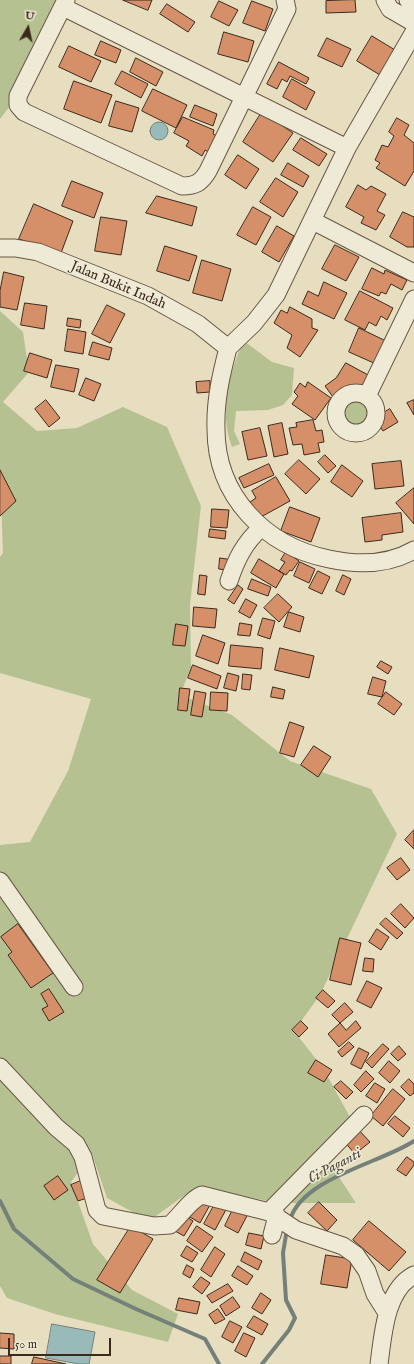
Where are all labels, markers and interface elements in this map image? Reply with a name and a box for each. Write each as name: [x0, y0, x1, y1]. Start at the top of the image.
north arrow: [8, 8, 48, 48]
text: U: [24, 9, 36, 24]
street label: Jalan Bukit Indah: [68, 258, 168, 314]
water label: Ci Paganti: [305, 1145, 365, 1189]
scale bar: [10, 1330, 113, 1356]
text: 50 m: [15, 1337, 37, 1352]

